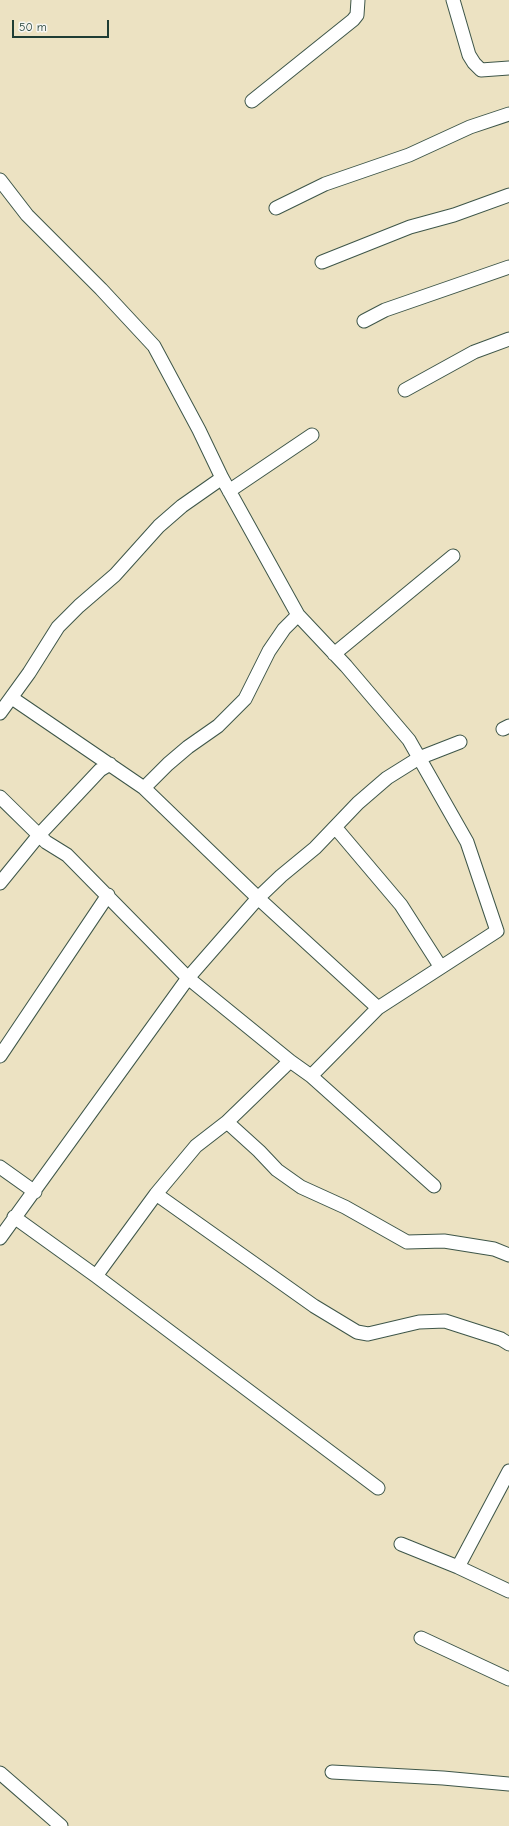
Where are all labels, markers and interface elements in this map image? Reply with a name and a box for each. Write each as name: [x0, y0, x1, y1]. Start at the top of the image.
scale bar: [14, 12, 111, 38]
text: 50 m: [19, 20, 47, 34]

